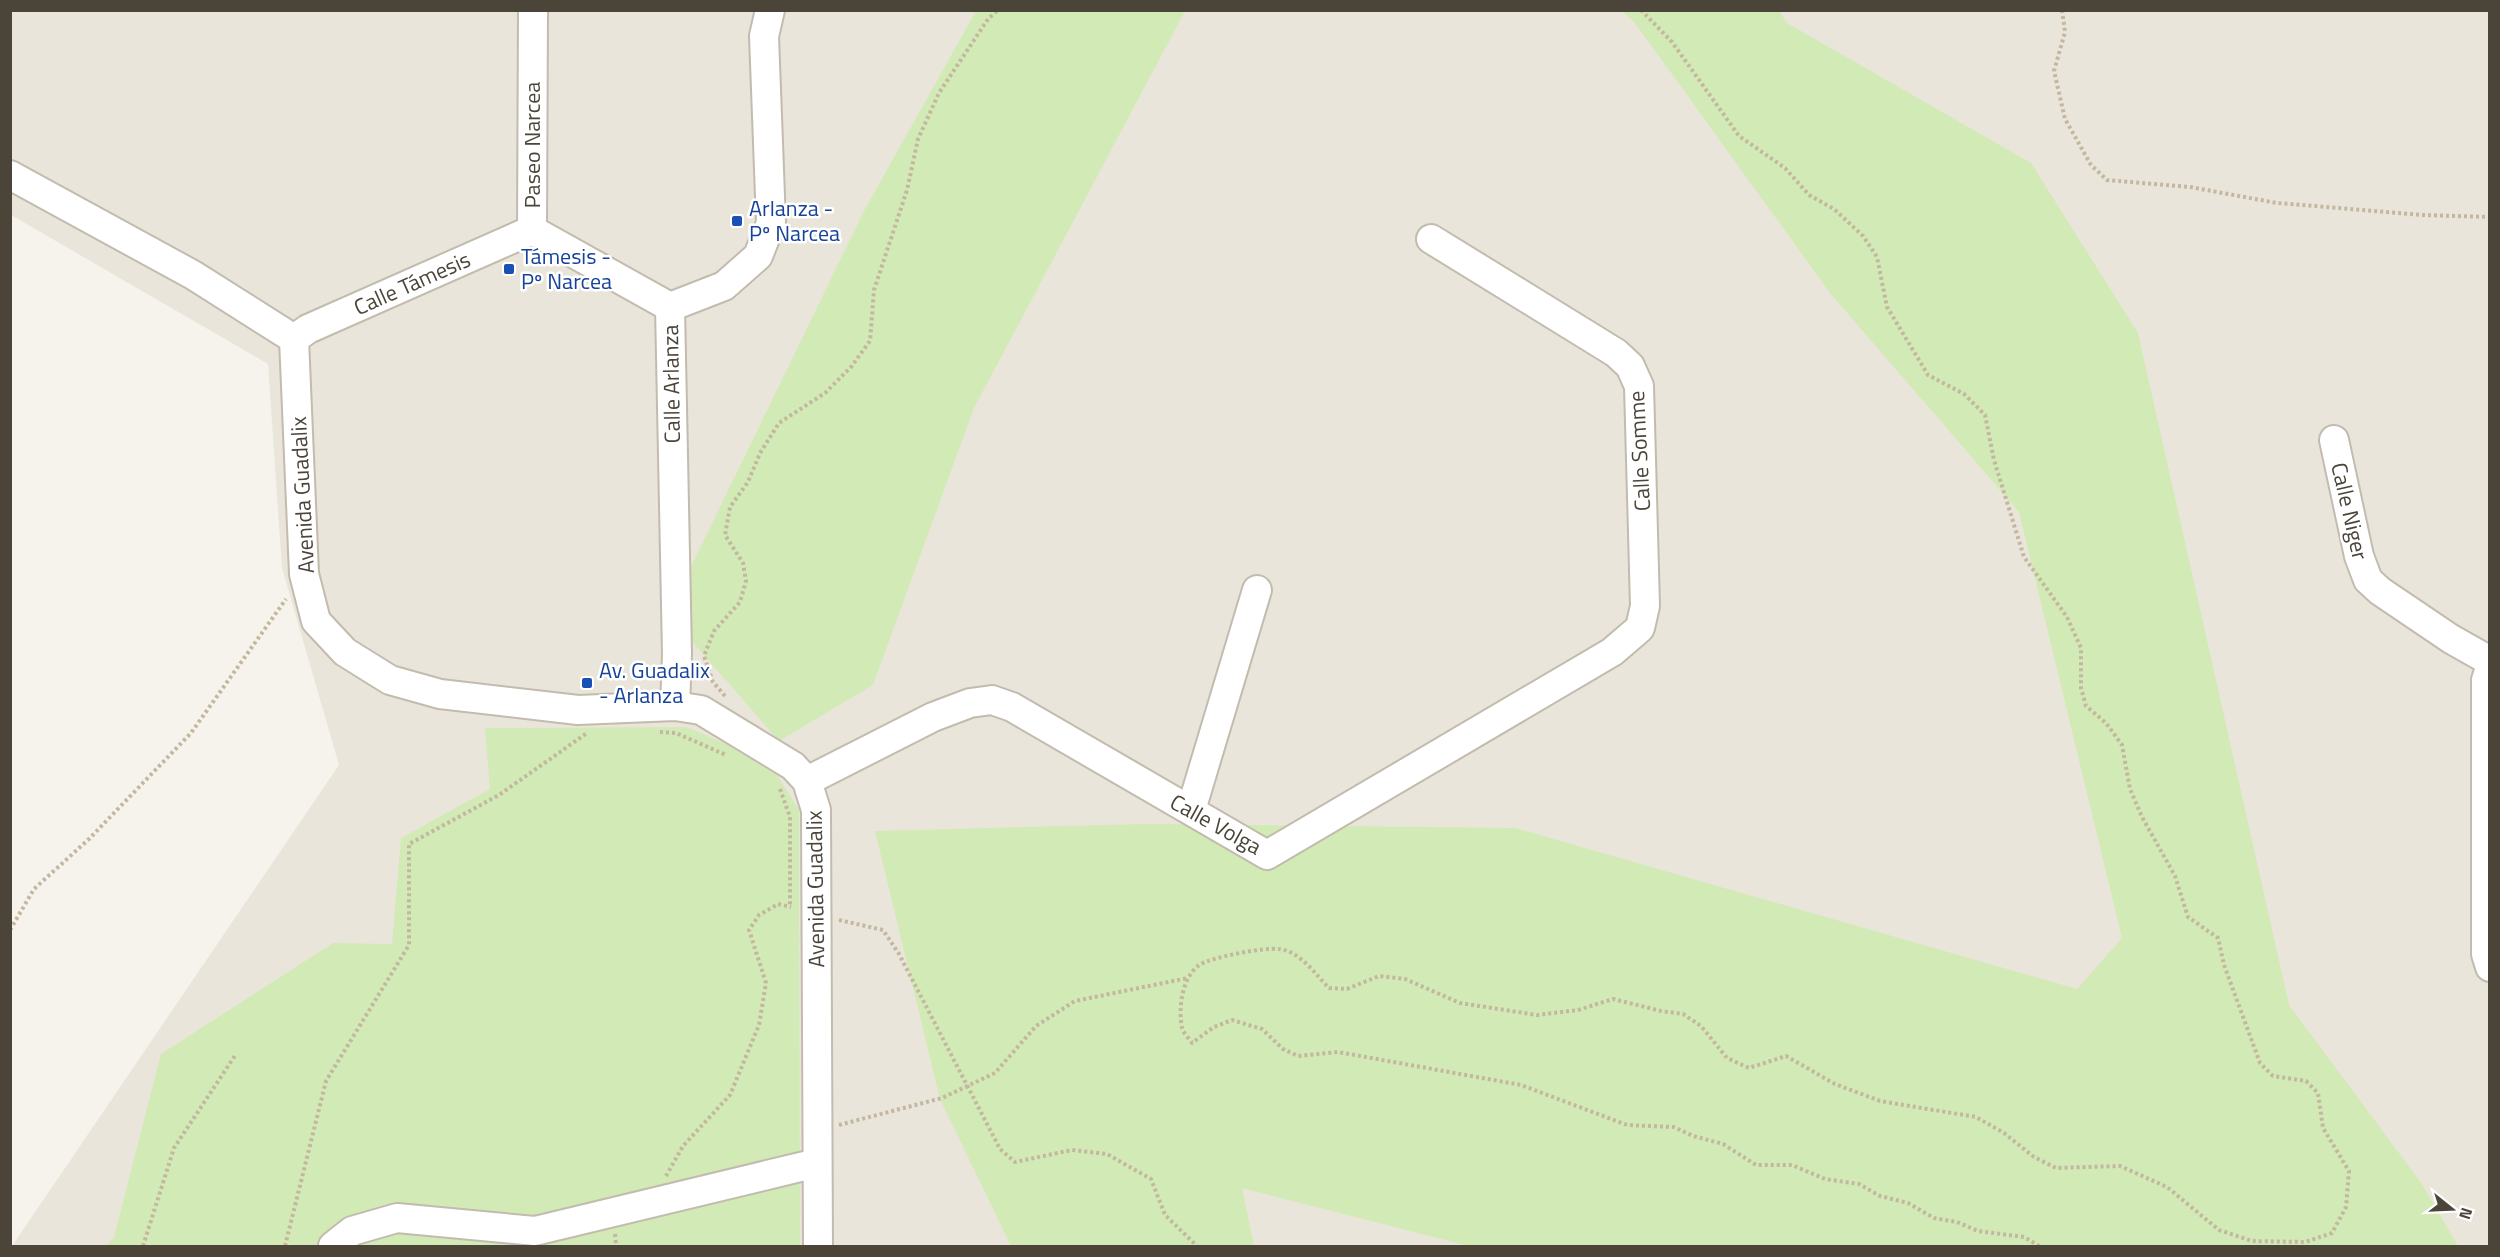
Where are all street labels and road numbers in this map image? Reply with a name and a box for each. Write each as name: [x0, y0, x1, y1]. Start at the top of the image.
street label: Paseo Narcea: [515, 82, 549, 208]
street label: Calle Támesis: [348, 242, 476, 324]
street label: Calle Arlanza: [653, 324, 689, 444]
street label: Calle Somme: [1619, 390, 1659, 512]
street label: Avenida Guadalix: [281, 416, 323, 574]
street label: Calle Niger: [2322, 459, 2378, 563]
street label: Calle Volga: [1164, 785, 1268, 863]
street label: Avenida Guadalix: [797, 810, 833, 968]

